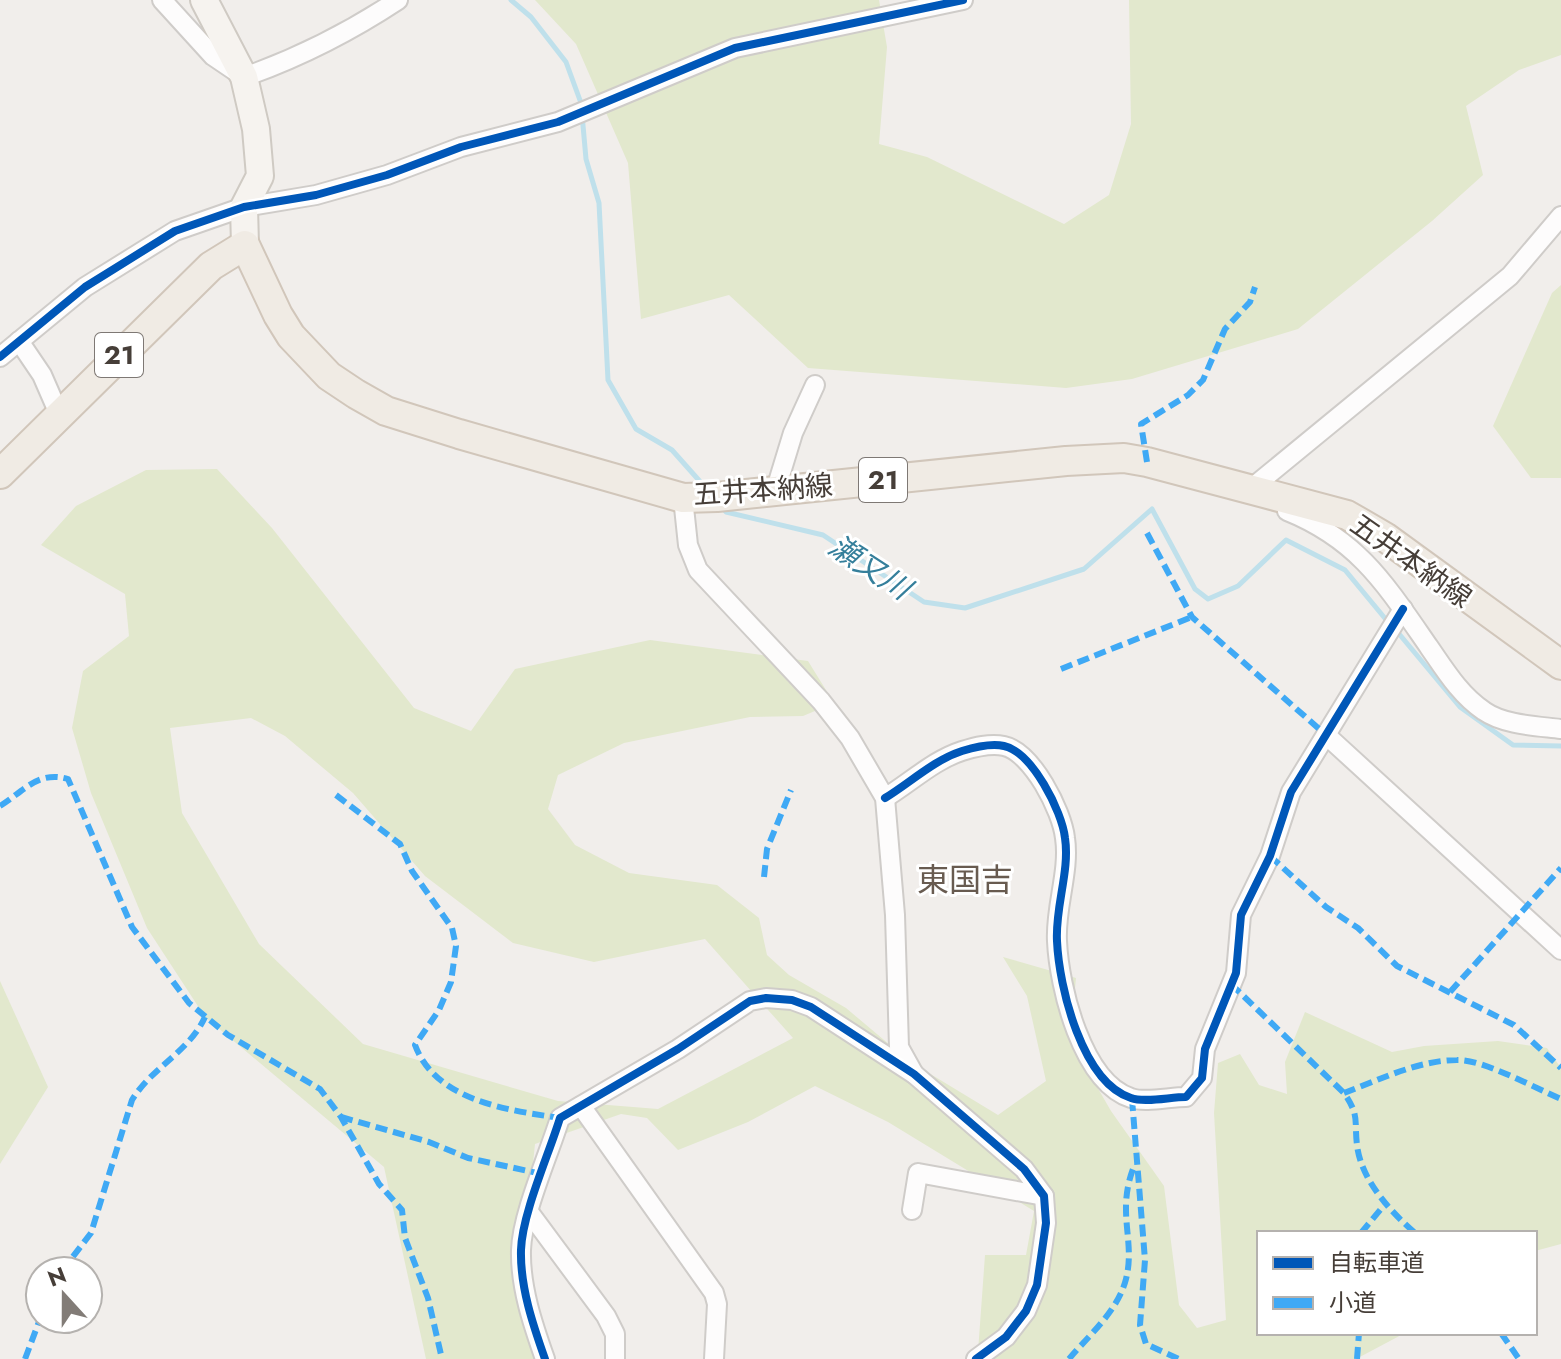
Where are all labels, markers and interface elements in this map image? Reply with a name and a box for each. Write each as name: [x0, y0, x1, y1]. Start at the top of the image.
road number: 21: [95, 333, 143, 377]
road number: 21: [859, 458, 907, 502]
street label: 五井本納線: [692, 465, 834, 515]
street label: 五井本納線: [1342, 504, 1480, 618]
water label: 瀬又川: [821, 524, 922, 611]
district label: 東国吉: [917, 857, 1013, 903]
legend: [1257, 1231, 1537, 1335]
text: 自転車道: [1329, 1245, 1425, 1280]
north arrow: [24, 1255, 104, 1335]
text: N: [43, 1258, 71, 1294]
text: 小道: [1329, 1285, 1377, 1320]

